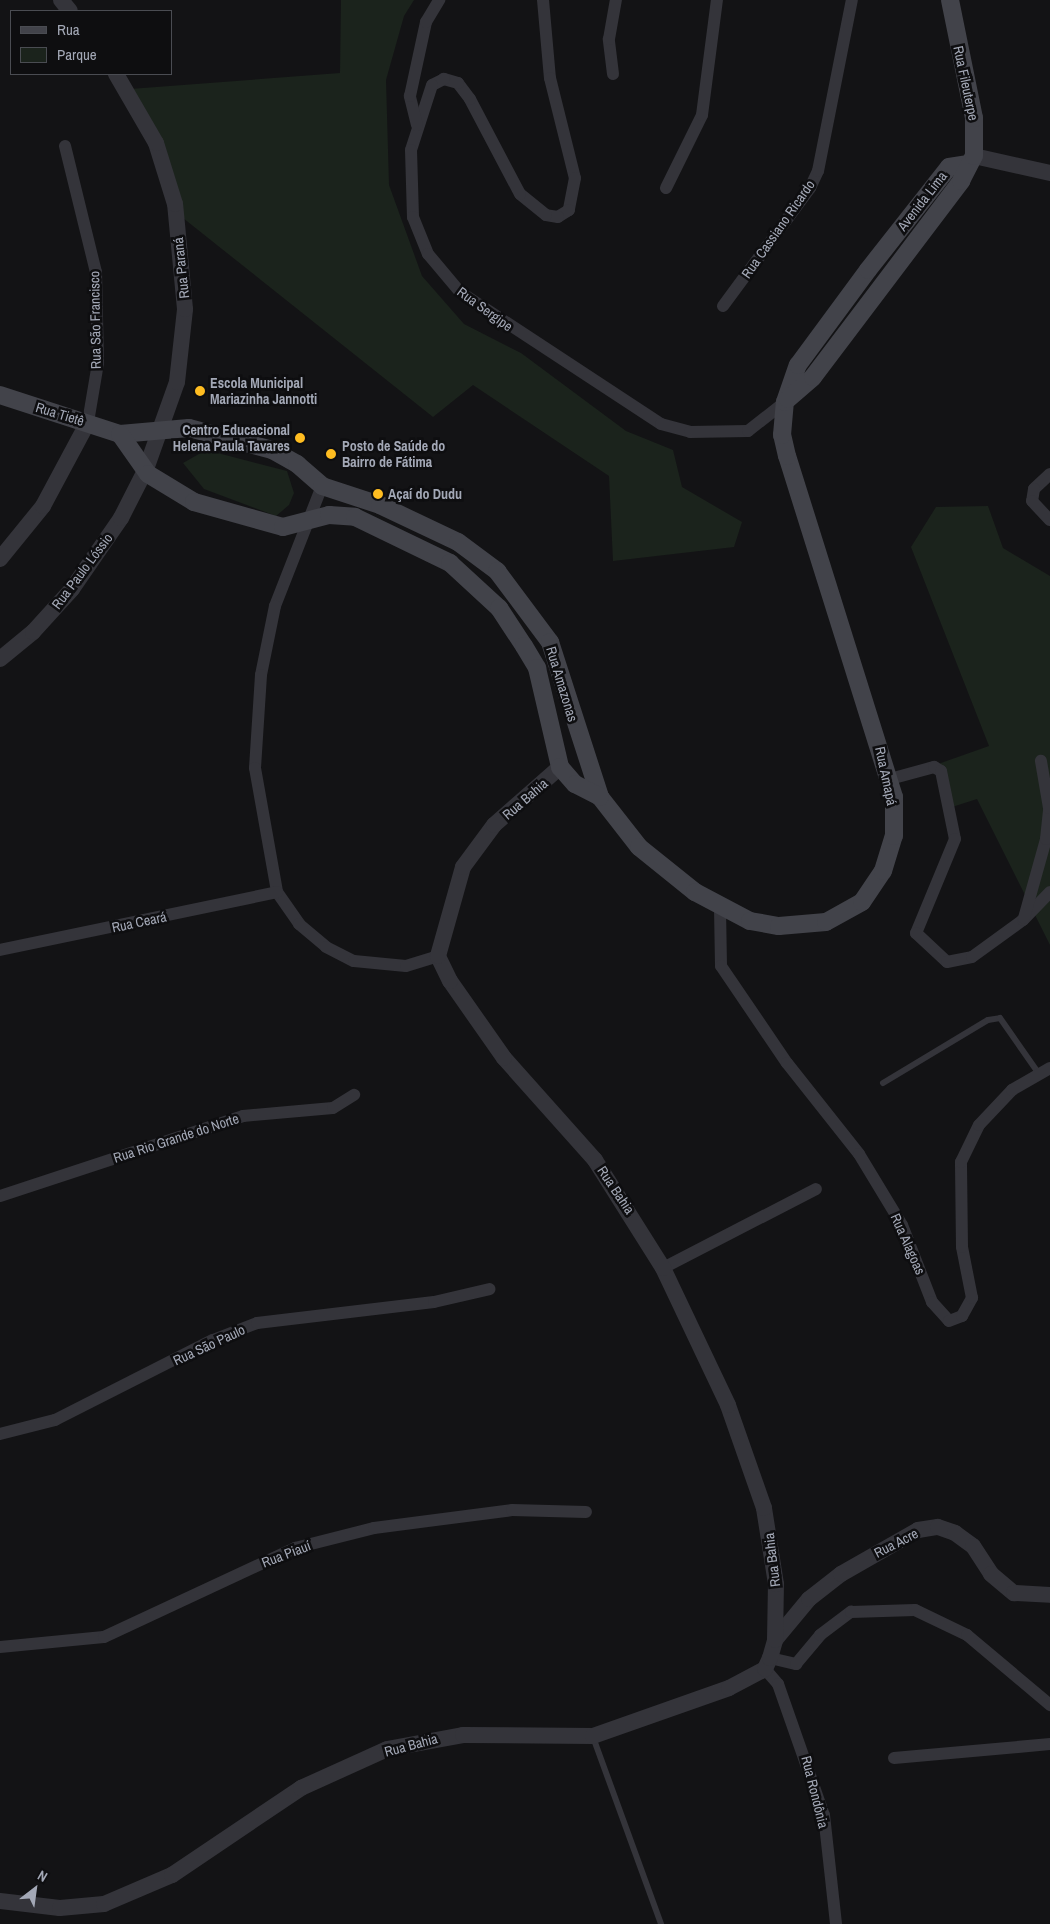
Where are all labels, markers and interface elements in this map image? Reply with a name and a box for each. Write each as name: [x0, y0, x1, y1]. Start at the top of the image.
legend: [10, 10, 172, 75]
text: Rua: [57, 19, 80, 40]
text: Parque: [57, 44, 97, 65]
street label: Rua Fileuterpe: [950, 44, 982, 122]
street label: Avenida Lima: [894, 168, 950, 234]
street label: Rua Cassiano Ricardo: [738, 177, 818, 281]
street label: Rua Paraná: [169, 237, 193, 299]
street label: Rua São Francisco: [86, 271, 104, 369]
street label: Rua Sergipe: [454, 283, 516, 335]
place label: Escola Municipal Mariazinha Jannotti: [210, 375, 317, 408]
marker: Escola Municipal Mariazinha Jannotti: [194, 385, 206, 397]
street label: Rua Tietê: [34, 399, 86, 429]
place label: Centro Educacional Helena Paula Tavares: [173, 422, 290, 454]
marker: Centro Educacional Helena Paula Tavares: [294, 432, 306, 444]
place label: Posto de Saúde do Bairro de Fátima: [342, 438, 445, 471]
marker: Posto de Saúde do Bairro de Fátima: [324, 447, 338, 461]
place label: Açaí do Dudu: [388, 486, 462, 502]
marker: Açaí do Dudu: [372, 488, 384, 500]
street label: Rua Paulo Lóssio: [48, 530, 116, 612]
street label: Rua Amazonas: [542, 644, 582, 724]
street label: Rua Amapá: [871, 745, 901, 807]
street label: Rua Bahia: [499, 775, 551, 823]
street label: Rua Ceará: [110, 908, 168, 936]
street label: Rua Rio Grande do Norte: [111, 1110, 241, 1166]
street label: Rua Bahia: [594, 1163, 638, 1217]
street label: Rua Alagoas: [887, 1211, 929, 1277]
street label: Rua São Paulo: [170, 1321, 248, 1369]
street label: Rua Acre: [871, 1525, 921, 1561]
street label: Rua Bahia: [760, 1532, 784, 1588]
street label: Rua Piauí: [259, 1537, 313, 1571]
street label: Rua Bahia: [383, 1730, 439, 1760]
street label: Rua Rondônia: [798, 1754, 832, 1830]
north arrow: [10, 1864, 60, 1914]
text: N: [34, 1866, 51, 1886]

